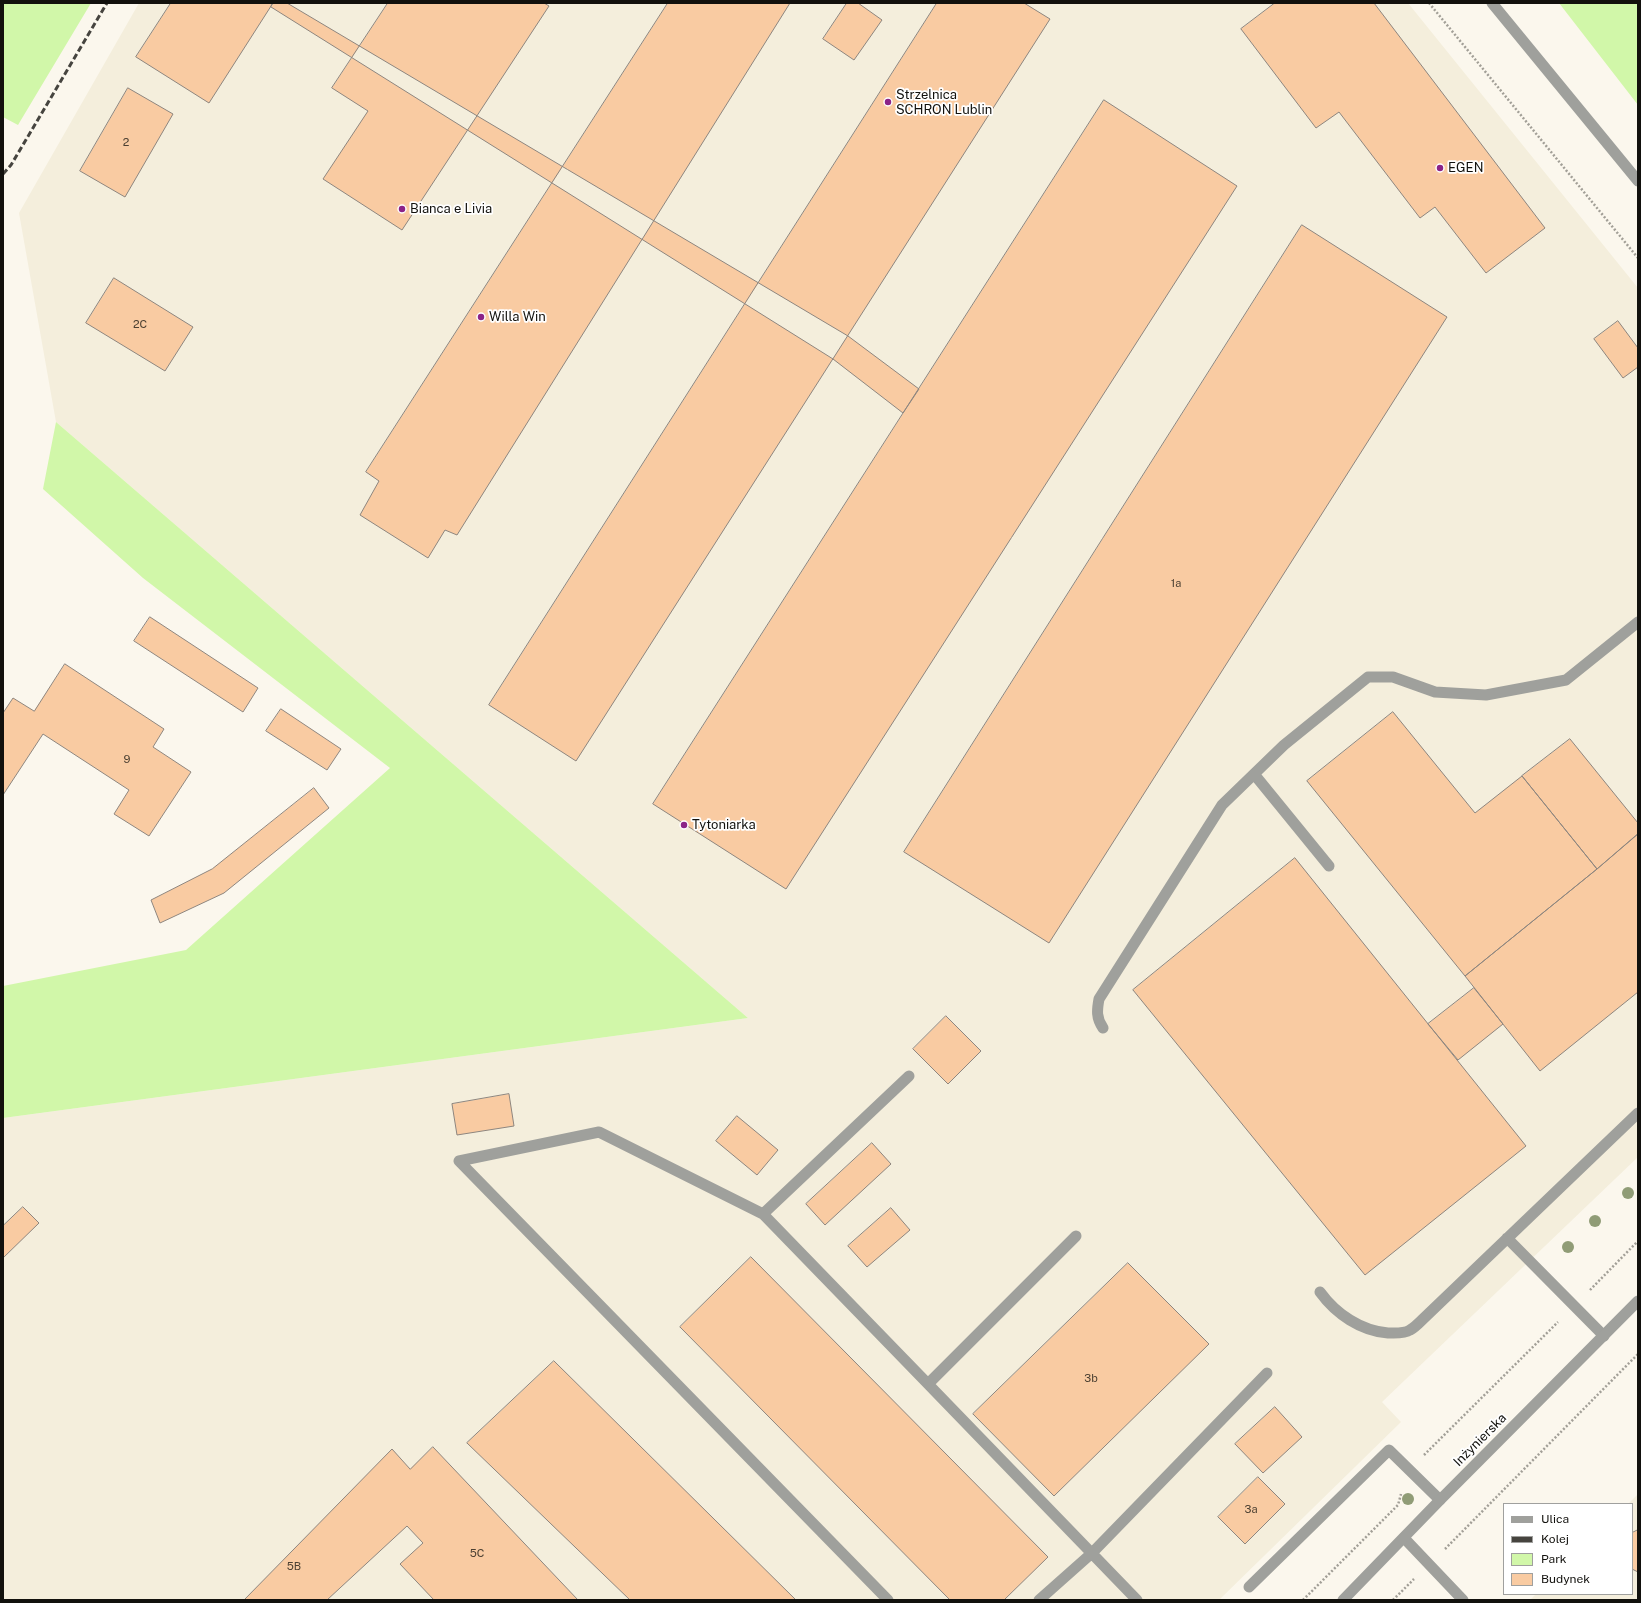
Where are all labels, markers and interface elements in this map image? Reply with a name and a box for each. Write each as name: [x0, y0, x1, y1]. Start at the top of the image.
place label: Strzelnica SCHRON Lublin: [896, 87, 992, 118]
marker: Strzelnica SCHRON Lublin: [883, 97, 893, 107]
house number: 2: [123, 136, 129, 150]
place label: EGEN: [1448, 160, 1484, 176]
marker: EGEN: [1435, 163, 1445, 173]
place label: Bianca e Livia: [410, 201, 492, 217]
marker: Bianca e Livia: [397, 204, 407, 214]
place label: Willa Win: [489, 309, 546, 325]
marker: Willa Win: [476, 312, 486, 322]
house number: 2C: [133, 318, 147, 332]
house number: 1a: [1171, 577, 1181, 591]
house number: 9: [124, 753, 130, 767]
place label: Tytoniarka: [692, 817, 756, 833]
marker: Tytoniarka: [679, 820, 689, 830]
house number: 3b: [1084, 1372, 1098, 1386]
street label: Inżynierska: [1450, 1410, 1510, 1470]
house number: 3a: [1244, 1503, 1258, 1517]
legend: [1503, 1503, 1633, 1595]
text: Ulica: [1541, 1512, 1569, 1526]
text: Kolej: [1541, 1532, 1569, 1546]
house number: 5C: [470, 1547, 484, 1561]
text: Park: [1541, 1552, 1567, 1566]
house number: 5B: [287, 1560, 301, 1574]
text: Budynek: [1541, 1572, 1590, 1586]

